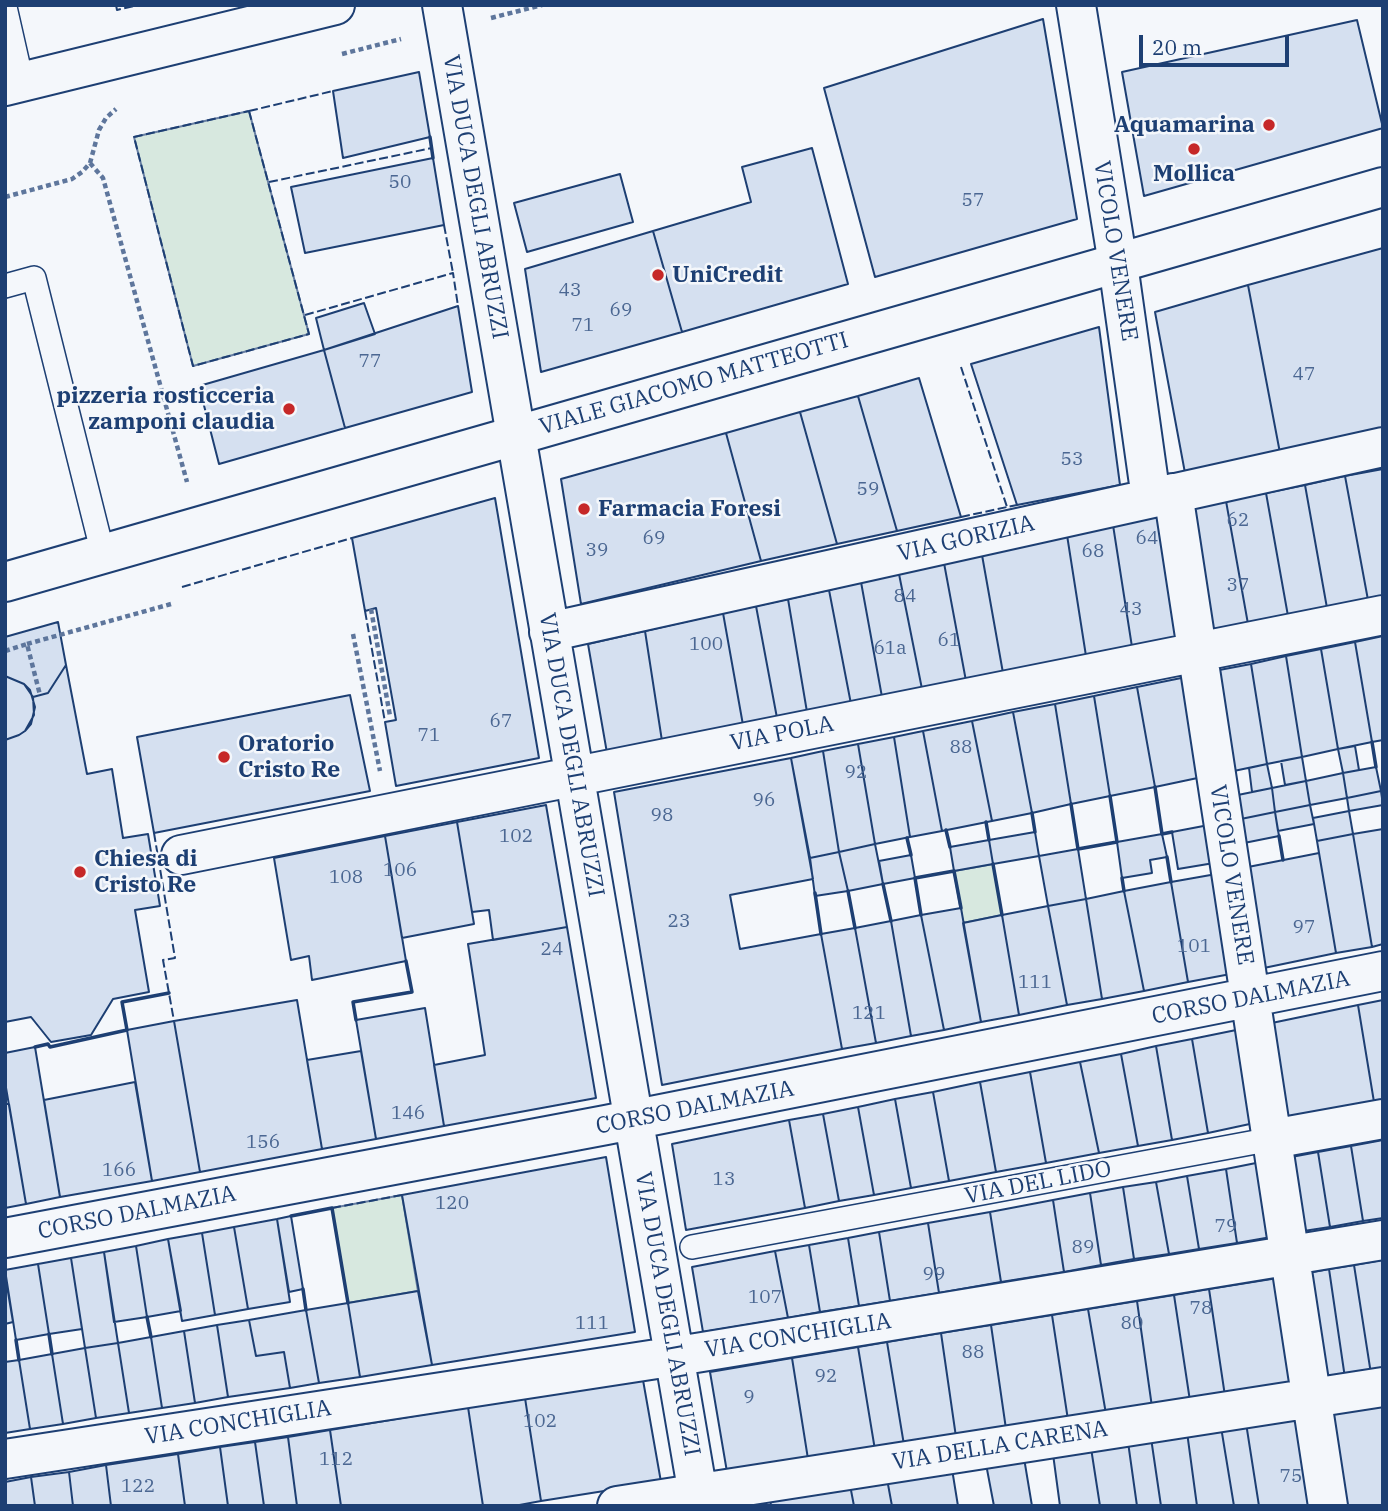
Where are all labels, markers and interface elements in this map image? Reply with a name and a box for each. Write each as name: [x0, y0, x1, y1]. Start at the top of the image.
scale bar: [1143, 21, 1294, 65]
text: 20 m: [1152, 33, 1202, 61]
street label: VIA DUCA DEGLI ABRUZZI: [436, 53, 514, 341]
place label: Aquamarina: [1114, 111, 1255, 139]
marker: Aquamarina: [1261, 117, 1277, 133]
marker: Mollica: [1186, 141, 1202, 157]
street label: VICOLO VENERE: [1087, 159, 1143, 343]
place label: Mollica: [1153, 160, 1235, 188]
house number: 50: [389, 172, 411, 194]
house number: 57: [962, 190, 984, 212]
place label: UniCredit: [672, 261, 783, 289]
marker: UniCredit: [650, 267, 666, 283]
house number: 43: [559, 280, 581, 302]
house number: 69: [610, 300, 632, 322]
house number: 71: [572, 315, 594, 337]
street label: VIALE GIACOMO MATTEOTTI: [536, 327, 852, 441]
house number: 77: [359, 351, 381, 373]
house number: 47: [1293, 364, 1315, 386]
place label: pizzeria rosticceria zamponi claudia: [57, 382, 275, 436]
marker: pizzeria rosticceria zamponi claudia: [281, 401, 297, 417]
house number: 53: [1061, 449, 1083, 471]
house number: 59: [857, 479, 879, 501]
place label: Farmacia Foresi: [598, 495, 781, 523]
marker: Farmacia Foresi: [576, 501, 592, 517]
street label: VIA GORIZIA: [895, 510, 1037, 568]
house number: 62: [1227, 510, 1249, 532]
house number: 69: [643, 528, 665, 550]
house number: 64: [1136, 528, 1158, 550]
house number: 39: [586, 540, 608, 562]
house number: 68: [1082, 541, 1104, 563]
house number: 37: [1227, 575, 1249, 597]
house number: 84: [894, 586, 916, 608]
house number: 43: [1120, 599, 1142, 621]
street label: VIA DUCA DEGLI ABRUZZI: [532, 611, 610, 899]
house number: 61: [938, 630, 960, 652]
house number: 100: [689, 634, 723, 656]
house number: 61a: [873, 638, 907, 660]
street label: VIA POLA: [728, 710, 836, 758]
house number: 67: [490, 711, 512, 733]
house number: 71: [418, 725, 440, 747]
place label: Oratorio Cristo Re: [238, 730, 340, 784]
house number: 88: [950, 737, 972, 759]
marker: Oratorio Cristo Re: [216, 749, 232, 765]
house number: 92: [845, 762, 867, 784]
street label: VICOLO VENERE: [1203, 783, 1259, 967]
house number: 96: [753, 790, 775, 812]
house number: 98: [651, 805, 673, 827]
house number: 102: [499, 826, 533, 848]
place label: Chiesa di Cristo Re: [94, 845, 197, 899]
house number: 106: [383, 860, 417, 882]
marker: Chiesa di Cristo Re: [72, 864, 88, 880]
house number: 108: [329, 867, 363, 889]
house number: 23: [668, 911, 690, 933]
house number: 97: [1293, 917, 1315, 939]
house number: 101: [1177, 936, 1211, 958]
house number: 24: [541, 939, 563, 961]
street label: CORSO DALMAZIA: [1150, 965, 1352, 1031]
house number: 111: [1018, 972, 1052, 994]
house number: 121: [852, 1003, 886, 1025]
street label: CORSO DALMAZIA: [594, 1075, 796, 1141]
house number: 146: [391, 1103, 425, 1125]
house number: 156: [246, 1132, 280, 1154]
street label: VIA DEL LIDO: [962, 1155, 1114, 1211]
house number: 166: [102, 1160, 136, 1182]
house number: 13: [713, 1169, 735, 1191]
street label: VIA DUCA DEGLI ABRUZZI: [628, 1170, 706, 1458]
street label: CORSO DALMAZIA: [36, 1180, 238, 1246]
house number: 120: [435, 1193, 469, 1215]
house number: 79: [1215, 1216, 1237, 1238]
house number: 89: [1072, 1237, 1094, 1259]
house number: 99: [923, 1264, 945, 1286]
house number: 107: [748, 1287, 782, 1309]
house number: 78: [1190, 1298, 1212, 1320]
street label: VIA CONCHIGLIA: [703, 1308, 893, 1364]
house number: 111: [575, 1313, 609, 1335]
house number: 80: [1121, 1313, 1143, 1335]
house number: 88: [962, 1342, 984, 1364]
house number: 92: [815, 1366, 837, 1388]
house number: 9: [743, 1387, 755, 1409]
street label: VIA CONCHIGLIA: [143, 1395, 333, 1451]
house number: 102: [523, 1411, 557, 1433]
street label: VIA DELLA CARENA: [890, 1415, 1110, 1477]
house number: 112: [319, 1449, 353, 1471]
house number: 75: [1280, 1466, 1302, 1488]
house number: 122: [121, 1476, 155, 1498]

